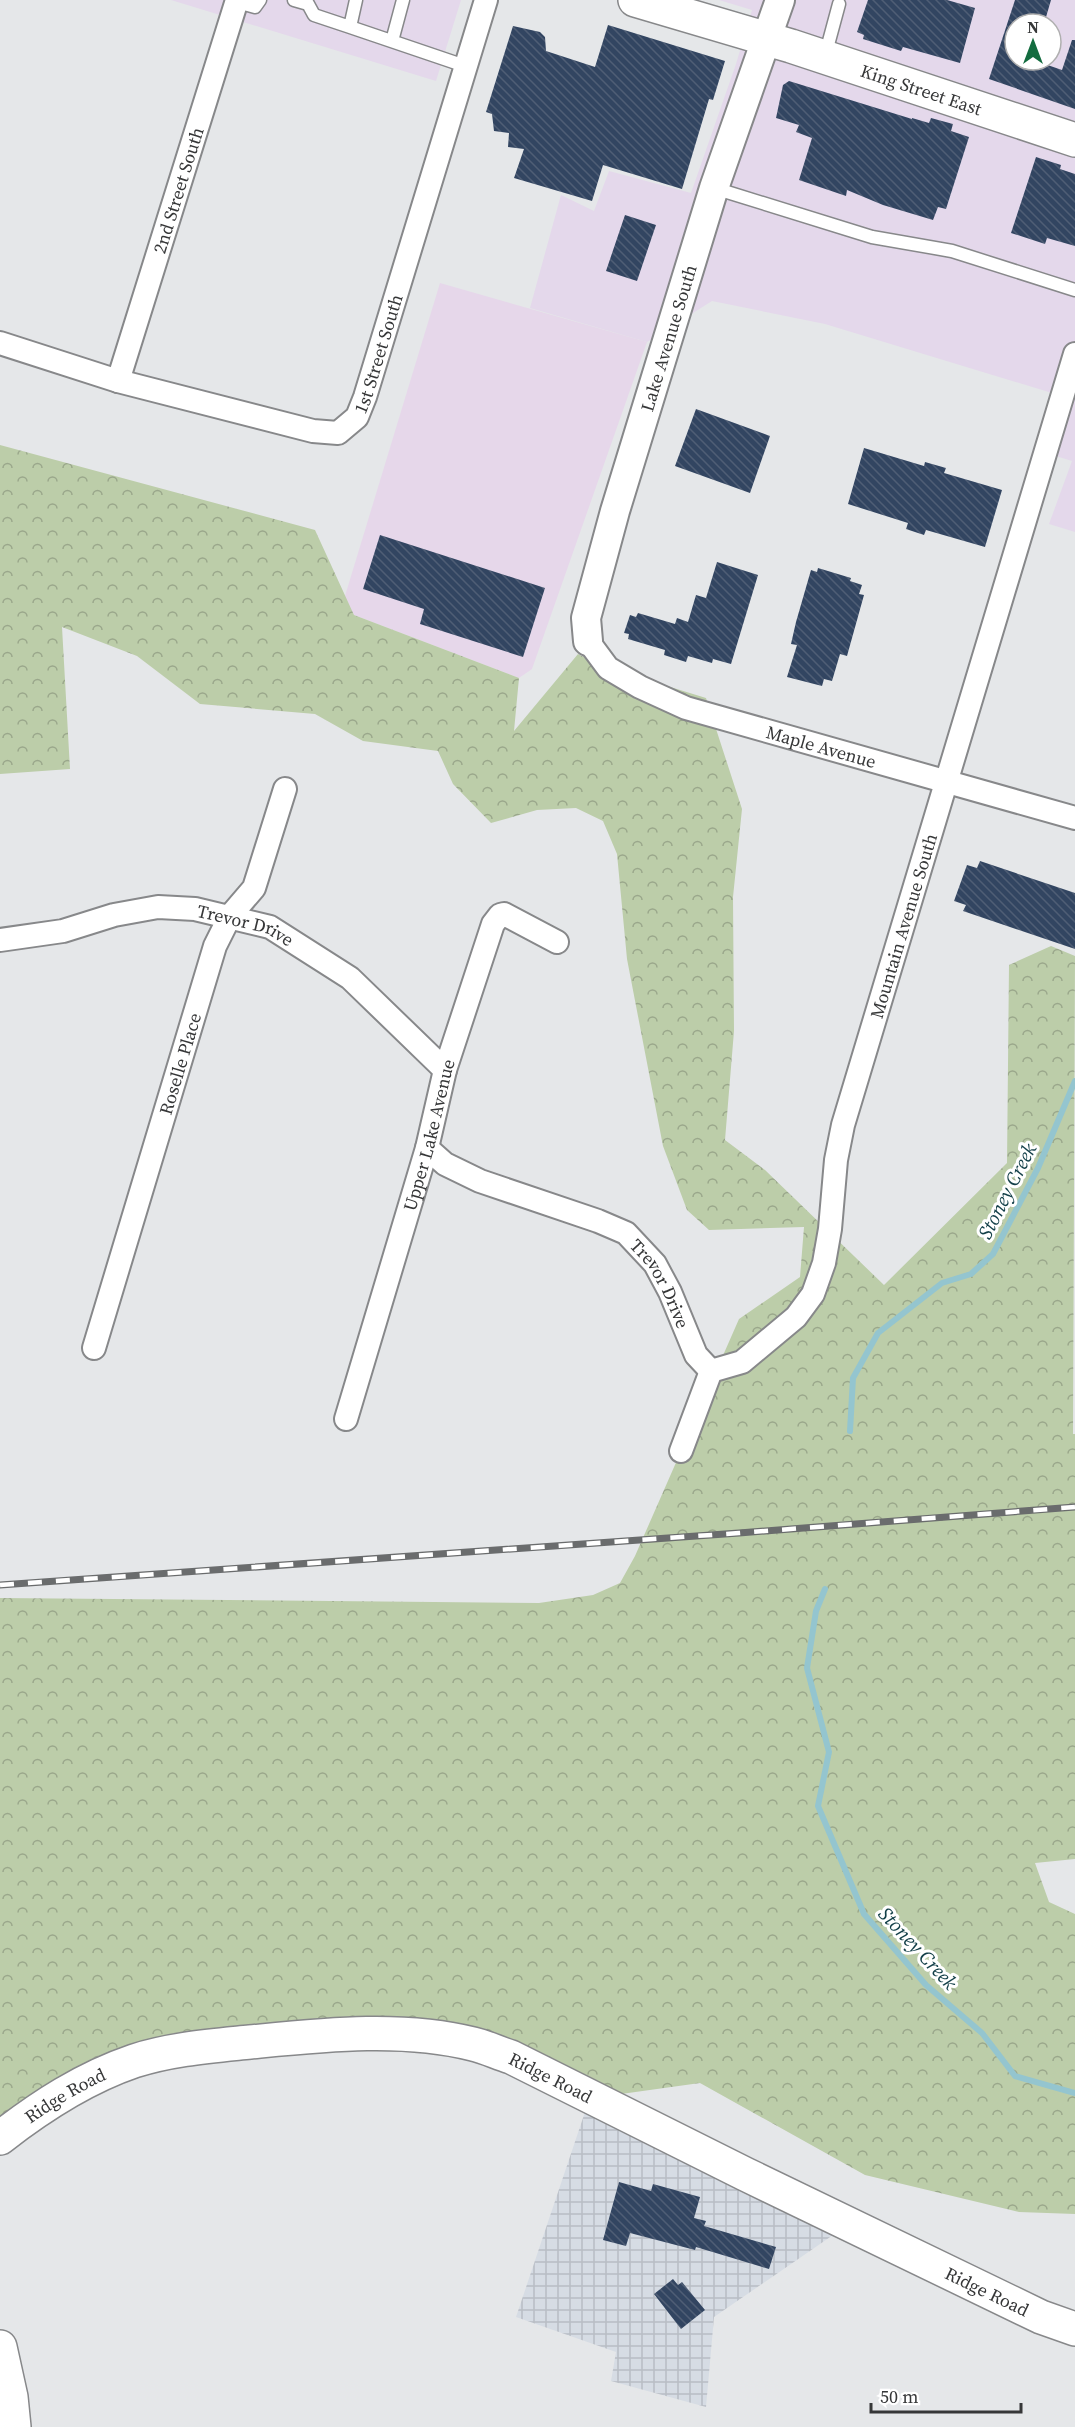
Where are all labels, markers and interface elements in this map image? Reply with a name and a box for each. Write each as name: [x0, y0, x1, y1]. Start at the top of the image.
north arrow: [1003, 12, 1063, 72]
text: N: [1027, 16, 1039, 38]
street label: King Street East: [858, 57, 985, 121]
street label: 2nd Street South: [146, 124, 209, 256]
street label: Lake Avenue South: [634, 261, 702, 414]
street label: 1st Street South: [347, 291, 408, 417]
street label: Maple Avenue: [764, 719, 879, 774]
street label: Mountain Avenue South: [863, 830, 943, 1021]
street label: Trevor Drive: [195, 897, 299, 952]
street label: Roselle Place: [152, 1010, 207, 1118]
street label: Upper Lake Avenue: [396, 1055, 460, 1214]
water label: Stoney Creek: [971, 1138, 1043, 1244]
street label: Trevor Drive: [625, 1233, 696, 1332]
water label: Stoney Creek: [872, 1900, 964, 1996]
street label: Ridge Road: [505, 2046, 597, 2108]
street label: Ridge Road: [19, 2061, 109, 2129]
street label: Ridge Road: [941, 2260, 1033, 2322]
scale bar: [871, 2376, 1021, 2414]
text: 50 m: [880, 2384, 918, 2409]

